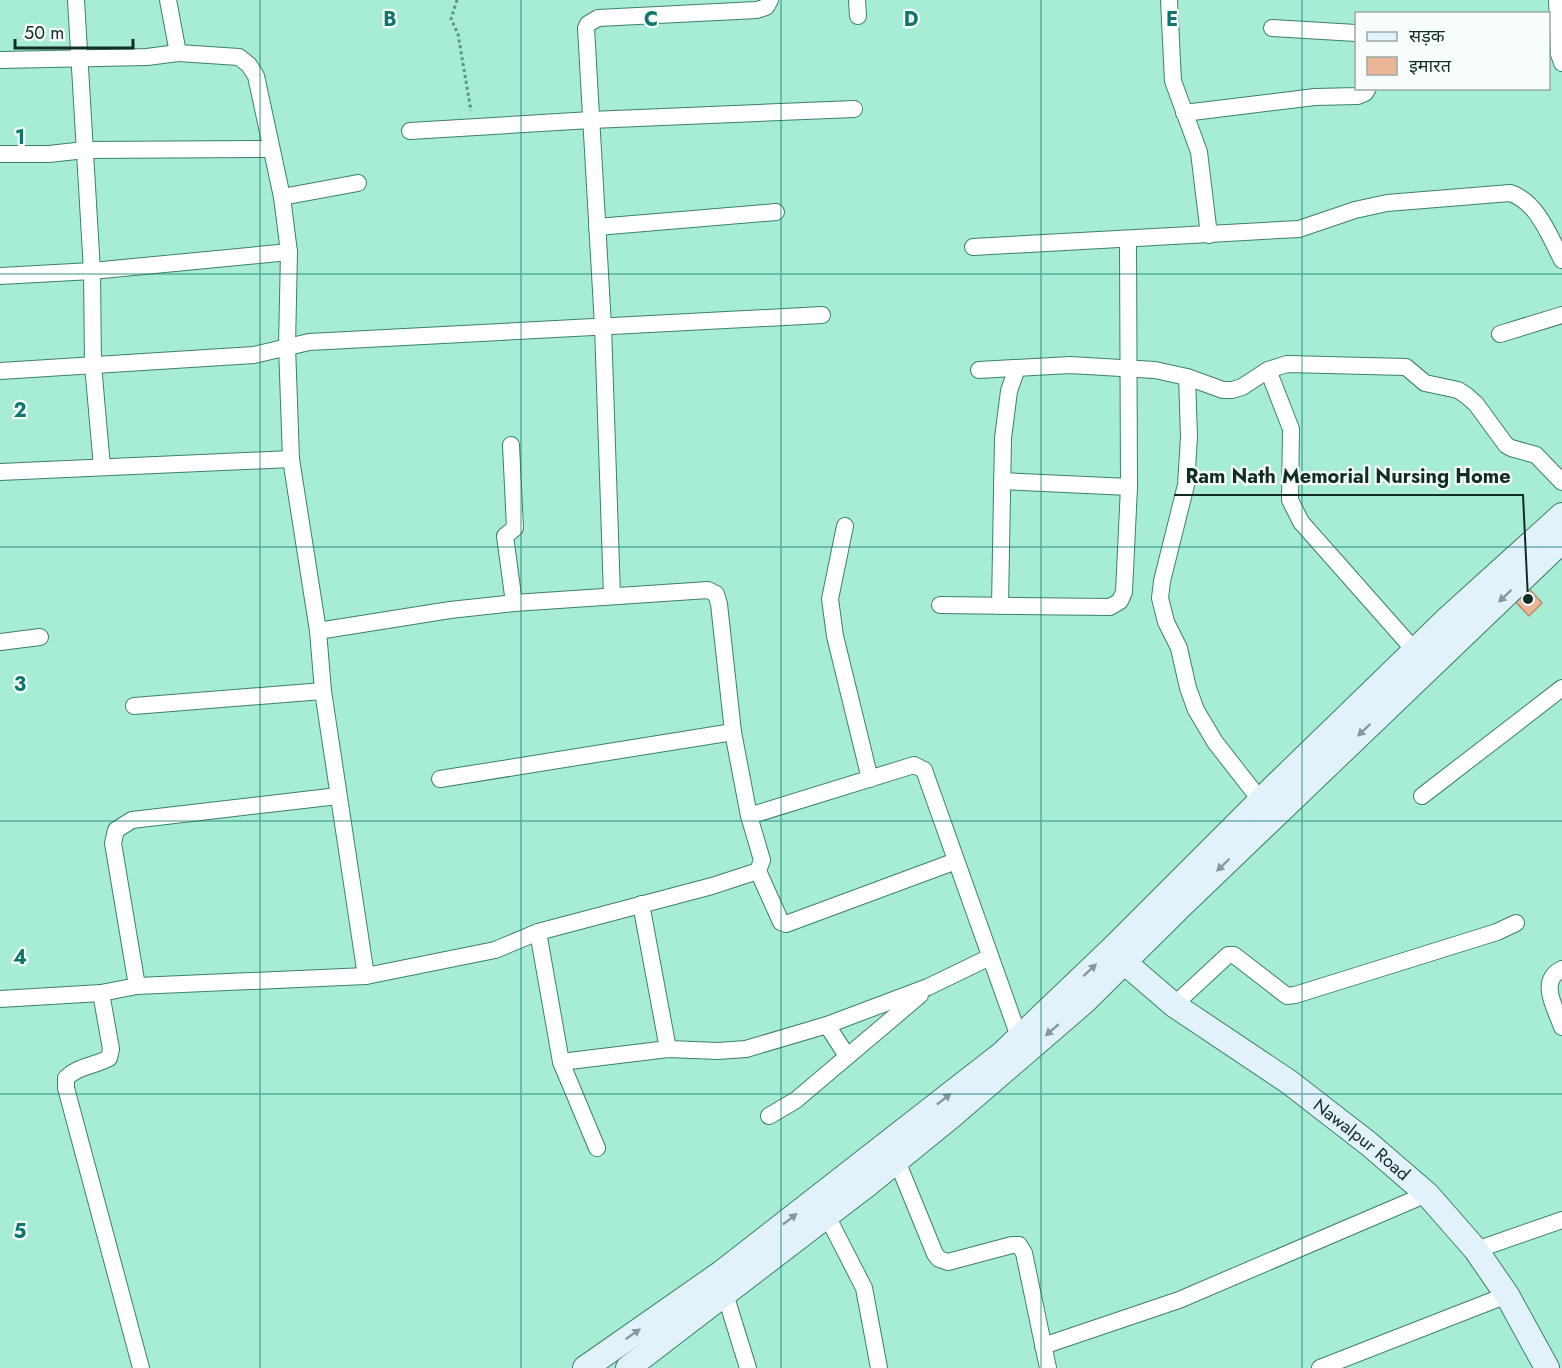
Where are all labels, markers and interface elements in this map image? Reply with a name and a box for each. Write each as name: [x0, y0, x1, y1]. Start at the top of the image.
text: B: [383, 5, 397, 34]
text: C: [644, 5, 658, 34]
text: D: [904, 5, 918, 34]
text: E: [1166, 5, 1178, 34]
scale bar: [15, 12, 134, 50]
legend: [1355, 12, 1550, 90]
text: 50 m: [24, 20, 64, 46]
text: सड़क: [1409, 23, 1446, 49]
text: इमारत: [1409, 53, 1452, 79]
text: 1: [15, 123, 25, 152]
text: 2: [13, 396, 27, 425]
callout: Ram Nath Memorial Nursing Home: [1174, 457, 1523, 495]
text: Ram Nath Memorial Nursing Home: [1185, 462, 1511, 491]
one-way arrow: [1498, 588, 1512, 602]
text: 3: [14, 670, 26, 699]
one-way arrow: [1357, 723, 1371, 737]
one-way arrow: [1216, 858, 1230, 872]
text: 4: [13, 943, 27, 972]
one-way arrow: [1082, 963, 1097, 977]
one-way arrow: [1045, 1023, 1060, 1036]
street label: Nawalpur Road: [1308, 1092, 1416, 1187]
one-way arrow: [936, 1093, 952, 1106]
one-way arrow: [783, 1214, 798, 1226]
text: 5: [14, 1217, 27, 1246]
one-way arrow: [625, 1329, 641, 1341]

